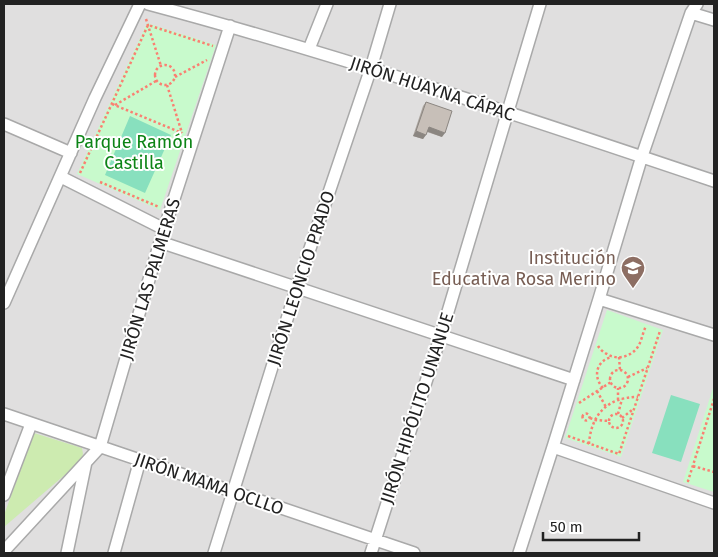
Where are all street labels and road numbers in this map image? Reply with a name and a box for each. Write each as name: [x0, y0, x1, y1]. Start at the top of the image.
street label: JIRÓN HUAYNA CÁPAC: [347, 51, 517, 126]
street label: JIRÓN LEONCIO PRADO: [262, 188, 340, 368]
street label: JIRÓN LAS PALMERAS: [115, 195, 185, 363]
street label: JIRÓN HIPÓLITO UNANUE: [376, 309, 458, 507]
street label: JIRÓN MAMA OCLLO: [131, 448, 287, 520]

